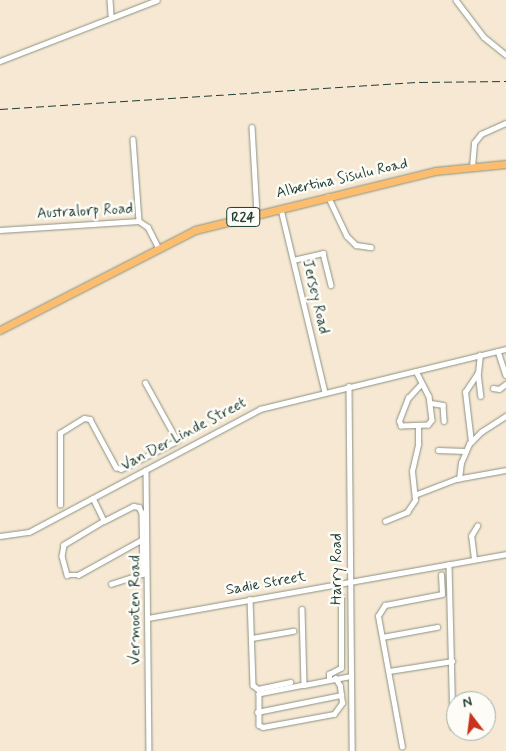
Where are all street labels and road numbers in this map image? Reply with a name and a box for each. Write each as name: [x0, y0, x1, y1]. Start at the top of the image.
street label: Albertina Sisulu Road: [276, 155, 408, 203]
street label: Australorp Road: [36, 200, 134, 224]
road number: R24: [226, 206, 260, 228]
street label: Jersey Road: [298, 258, 332, 336]
street label: Van Der Linde Street: [118, 394, 250, 476]
street label: Harry Road: [329, 533, 347, 605]
street label: Vermooten Road: [127, 556, 145, 664]
street label: Sadie Street: [224, 568, 308, 600]

